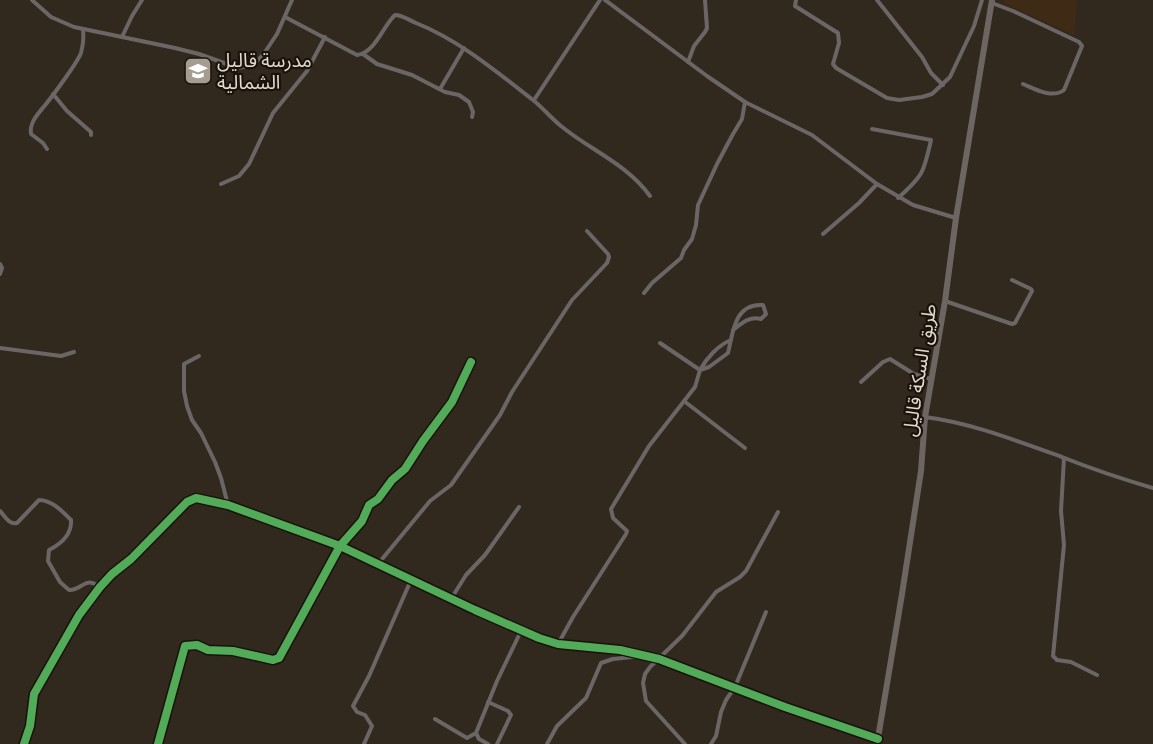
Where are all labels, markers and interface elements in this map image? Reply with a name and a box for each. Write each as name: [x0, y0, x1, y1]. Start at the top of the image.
place label: مدرسة قاليل الشمالية: [217, 49, 312, 94]
school or university icon: مدرسة قاليل الشمالية: [183, 56, 213, 86]
street label: طريق السكة قاليل: [898, 302, 941, 438]

